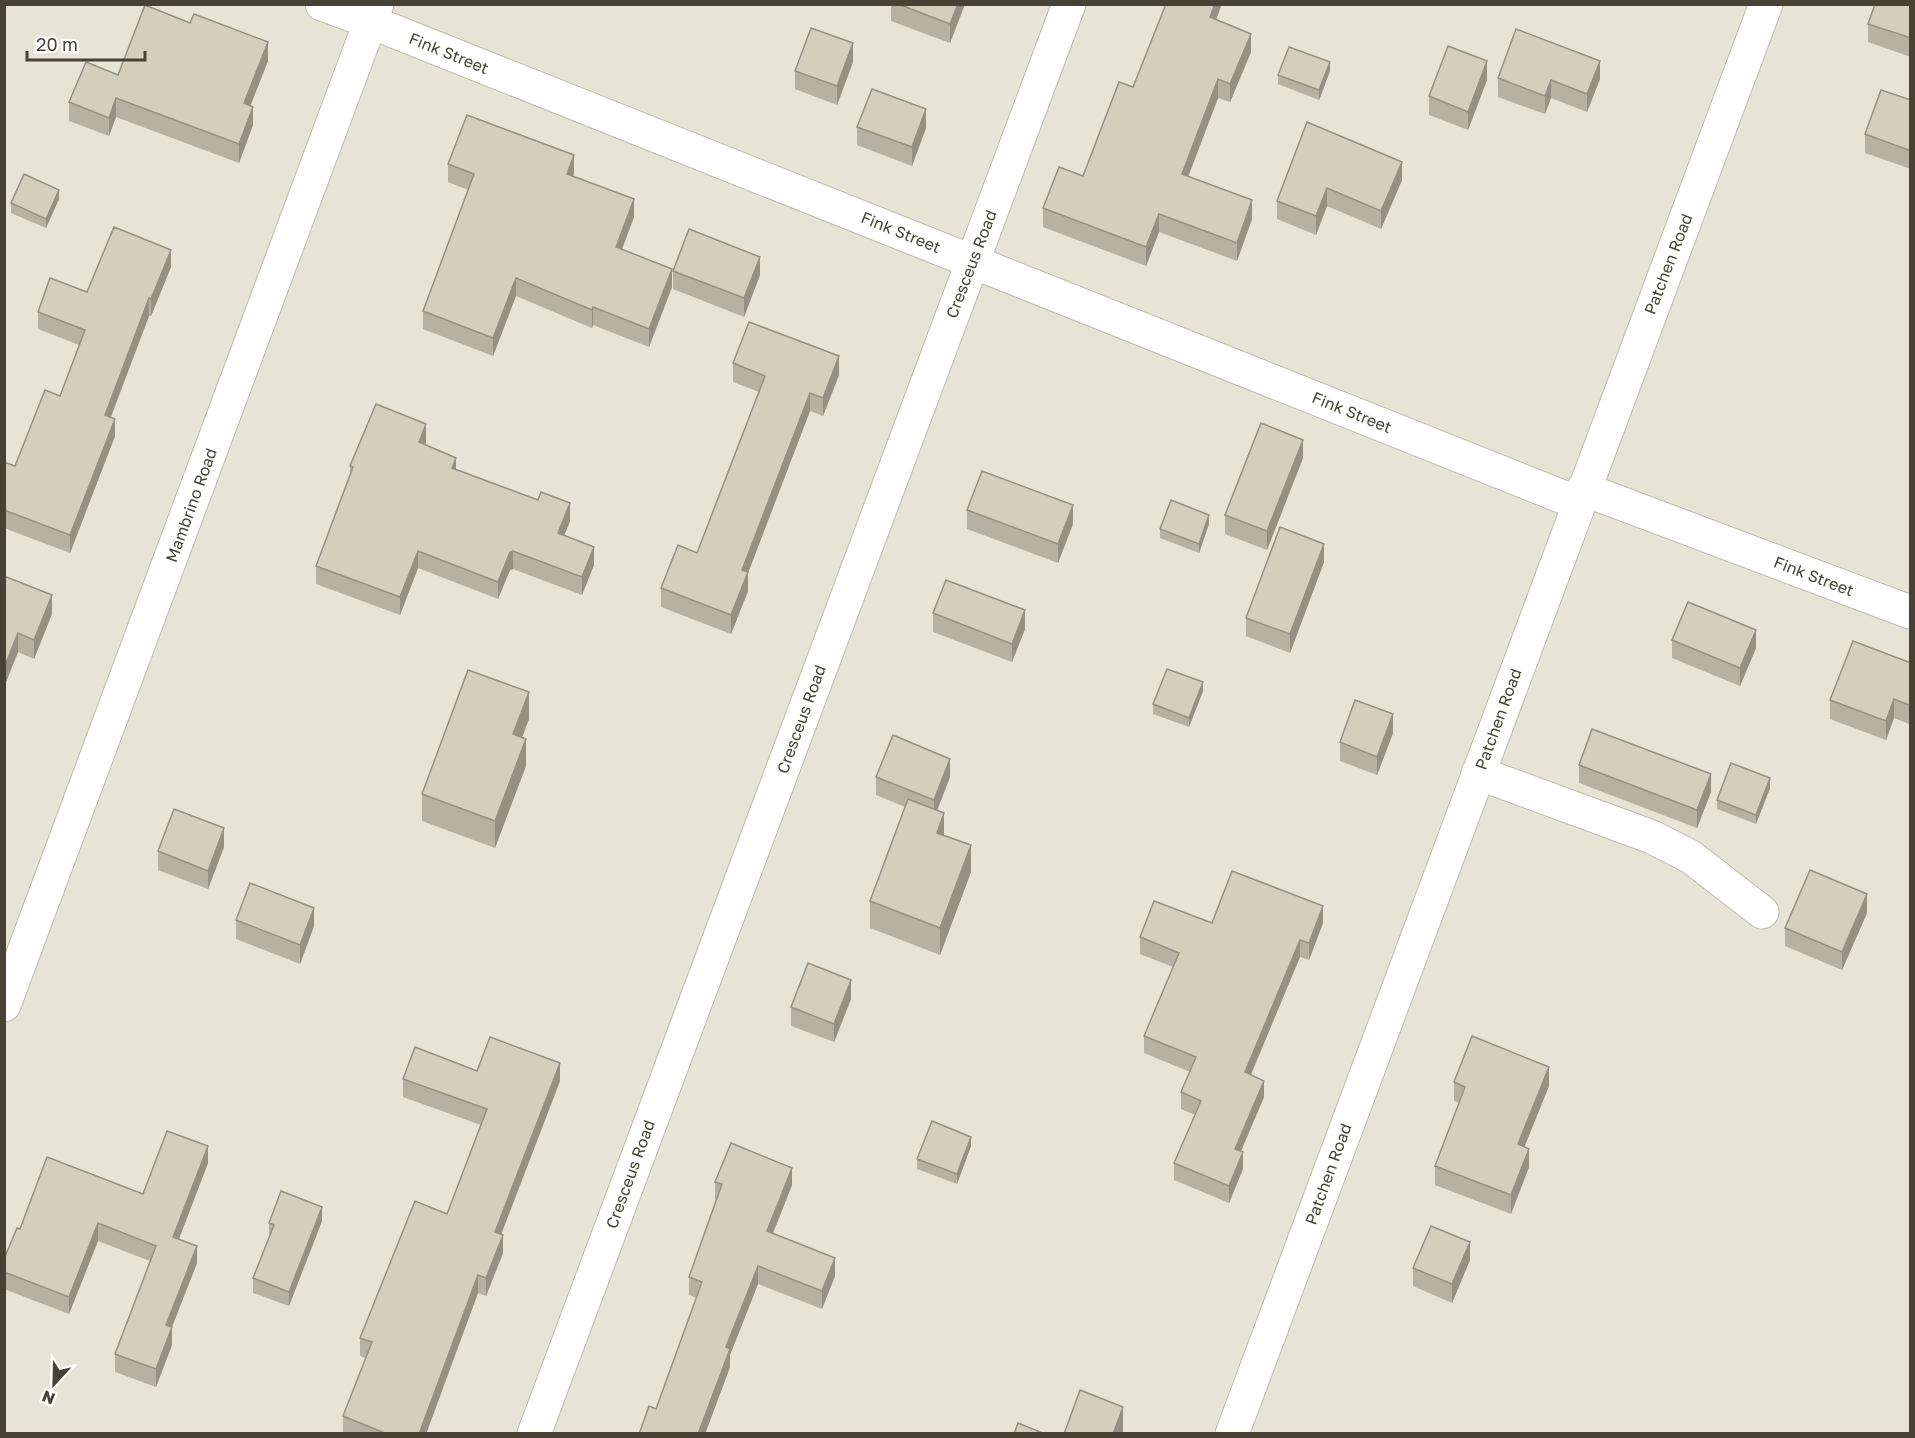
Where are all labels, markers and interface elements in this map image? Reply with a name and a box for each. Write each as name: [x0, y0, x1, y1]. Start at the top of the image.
scale bar: [27, 24, 146, 62]
street label: Fink Street: [406, 28, 492, 78]
text: 20 m: [36, 33, 78, 55]
street label: Fink Street: [858, 207, 944, 257]
street label: Cresceus Road: [941, 207, 1001, 321]
street label: Patchen Road: [1640, 211, 1696, 317]
street label: Fink Street: [1309, 387, 1395, 437]
street label: Mambrino Road: [161, 445, 221, 565]
street label: Fink Street: [1771, 552, 1857, 600]
street label: Cresceus Road: [772, 662, 830, 776]
street label: Patchen Road: [1470, 666, 1526, 772]
street label: Cresceus Road: [601, 1117, 659, 1231]
street label: Patchen Road: [1300, 1121, 1356, 1227]
north arrow: [24, 1354, 84, 1414]
text: N: [39, 1386, 58, 1409]

